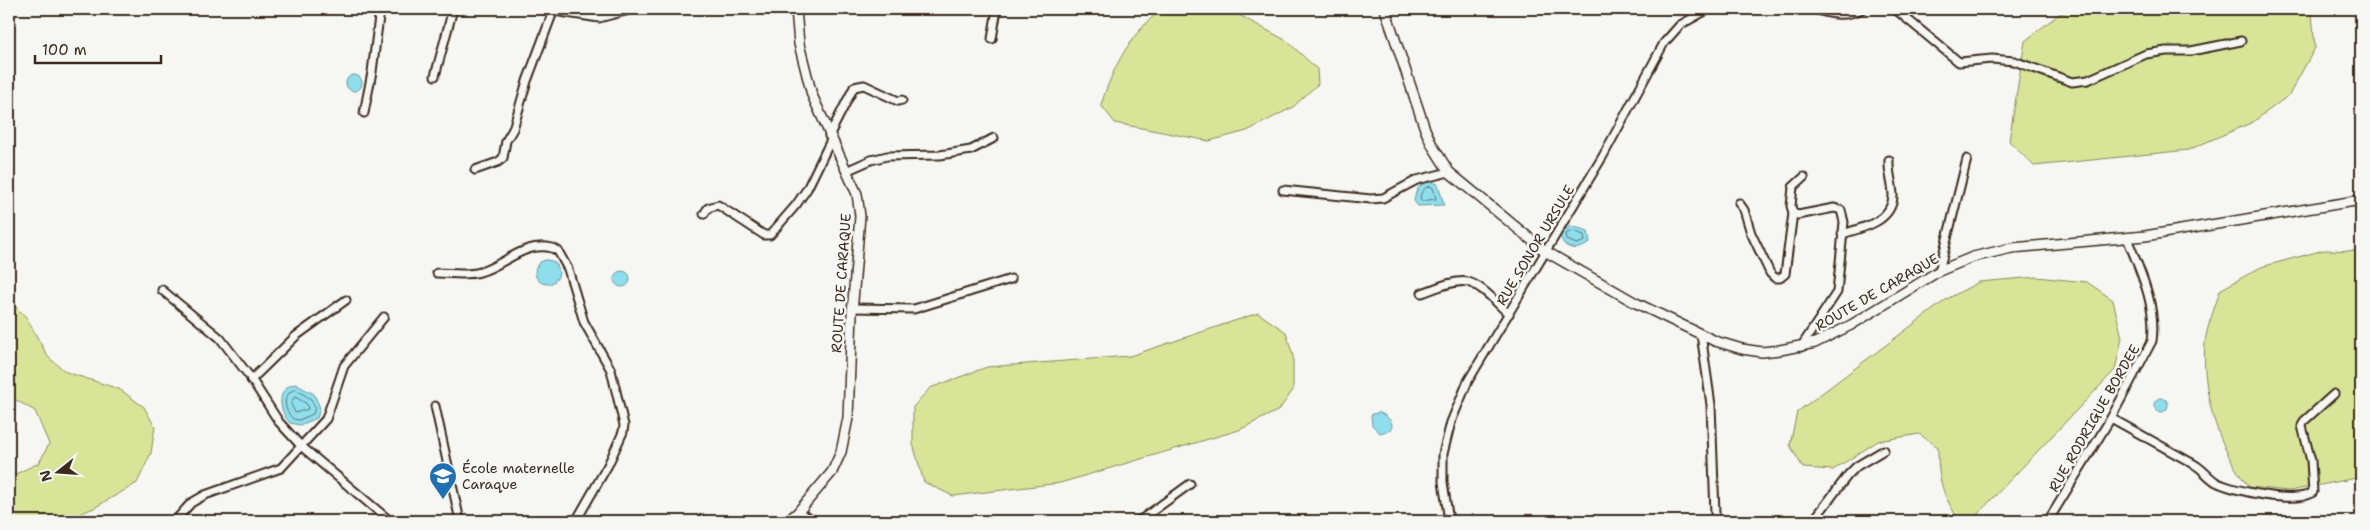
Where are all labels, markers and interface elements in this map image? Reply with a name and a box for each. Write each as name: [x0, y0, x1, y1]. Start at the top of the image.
scale bar: [35, 32, 161, 64]
text: 100 m: [42, 40, 87, 60]
street label: RUE SONOR URSULE: [1492, 181, 1578, 309]
street label: ROUTE DE CARAQUE: [827, 212, 855, 353]
street label: ROUTE DE CARAQUE: [1812, 249, 1942, 335]
street label: RUE RODRIGUE BORDEE: [2044, 341, 2144, 495]
north arrow: [32, 448, 82, 498]
place label: École maternelle Caraque: [462, 459, 575, 493]
school or university icon: École maternelle Caraque: [428, 461, 458, 500]
text: N: [35, 468, 56, 484]

